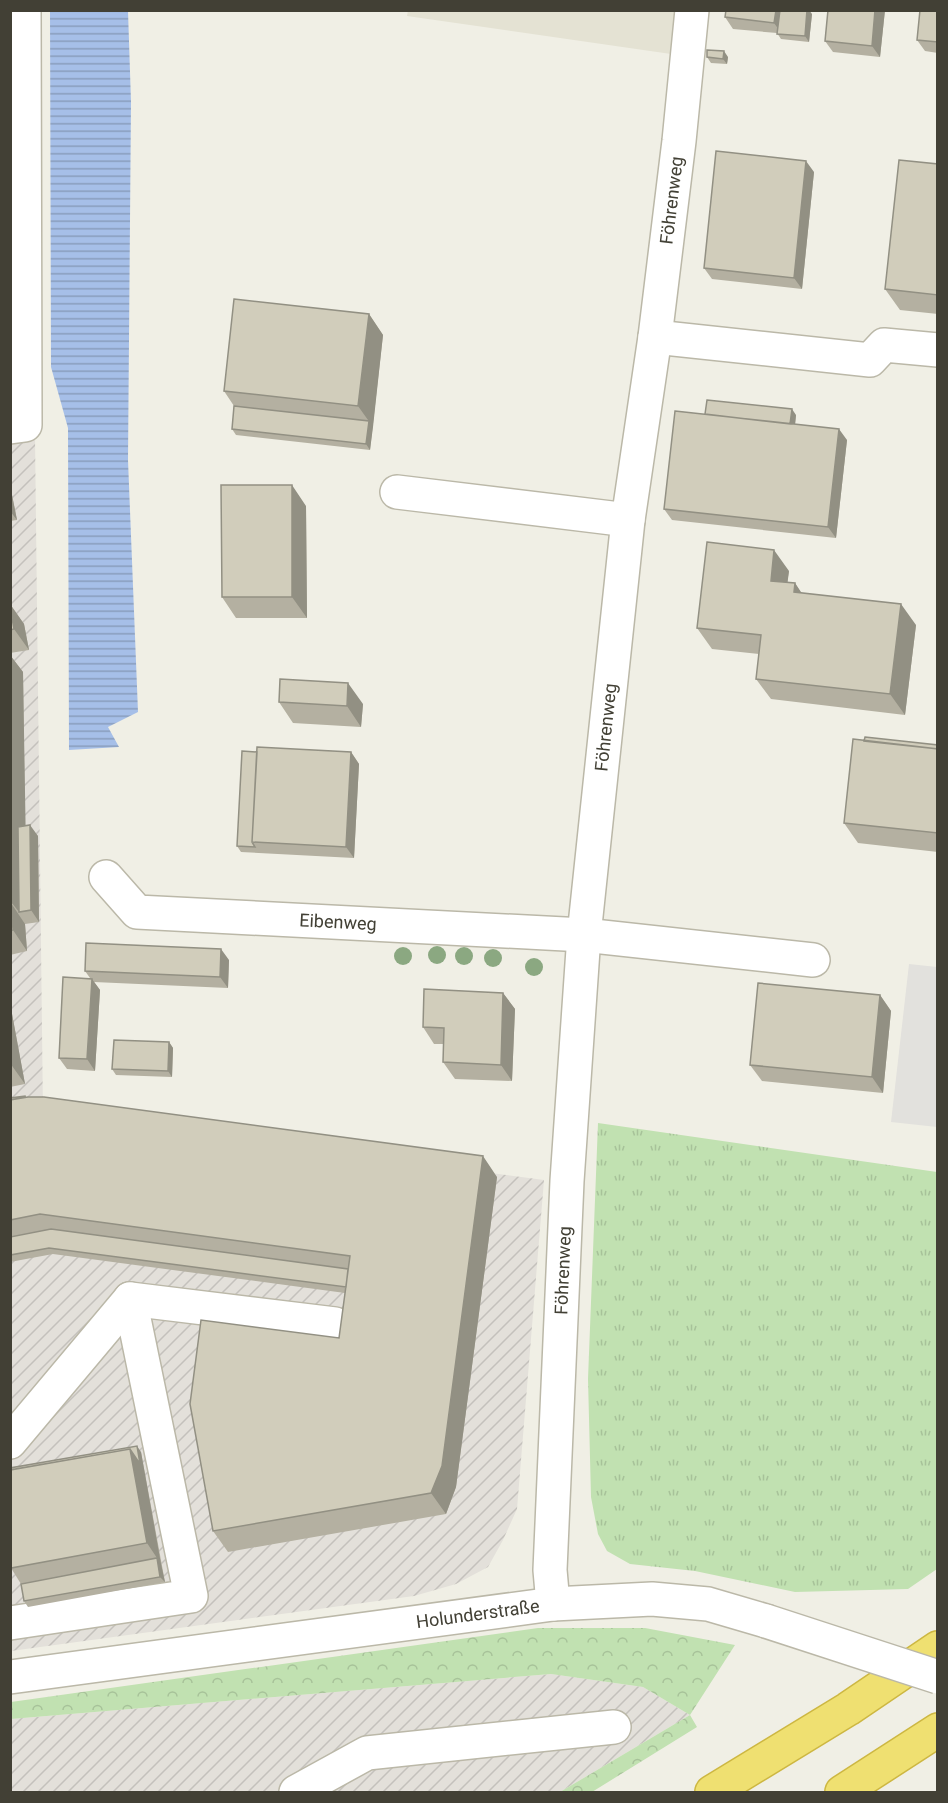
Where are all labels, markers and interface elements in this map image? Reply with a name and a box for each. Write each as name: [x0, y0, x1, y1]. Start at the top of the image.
street label: Föhrenweg: [655, 155, 687, 246]
street label: Föhrenweg: [590, 682, 621, 772]
street label: Eibenweg: [299, 909, 377, 934]
street label: Föhrenweg: [550, 1226, 575, 1315]
street label: Holunderstraße: [415, 1595, 541, 1632]

